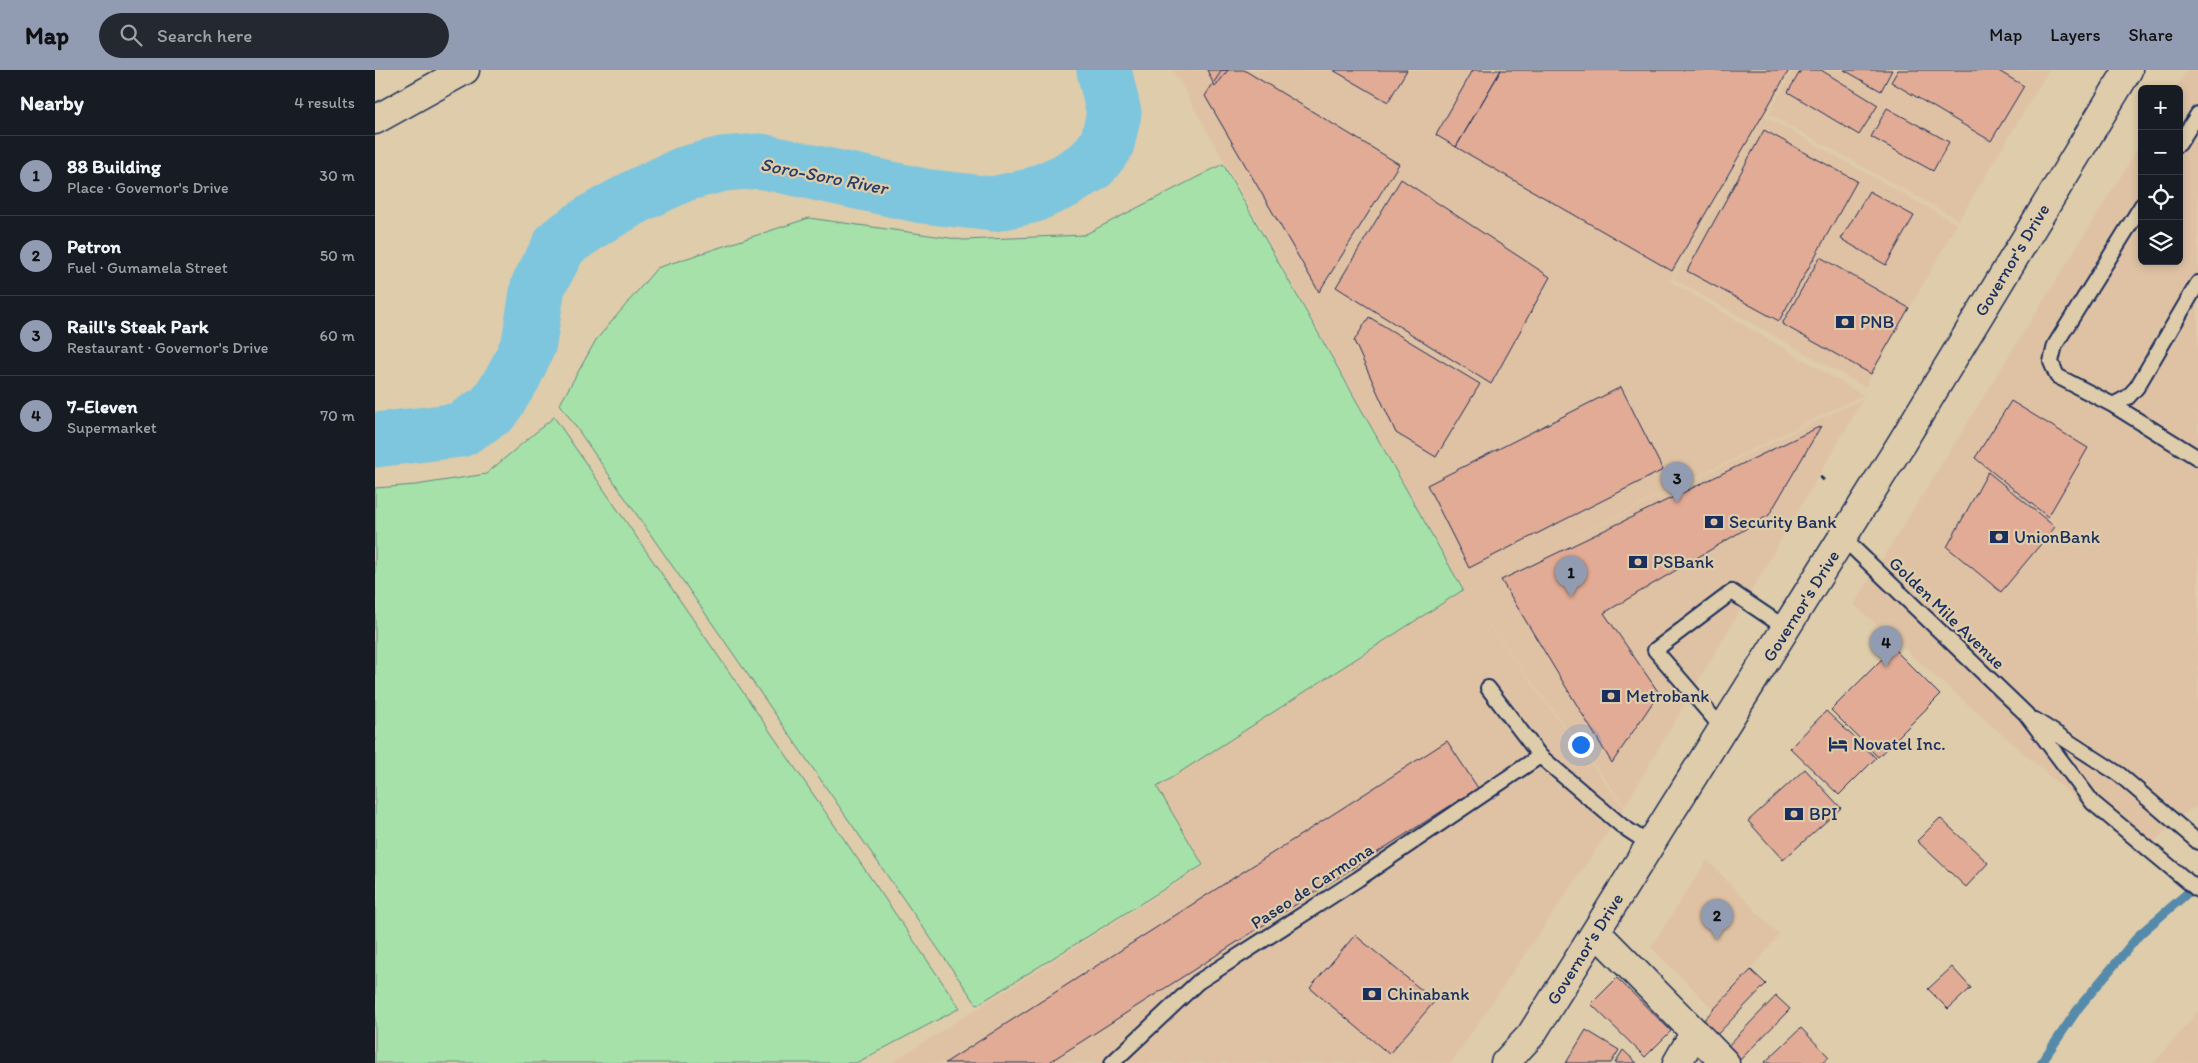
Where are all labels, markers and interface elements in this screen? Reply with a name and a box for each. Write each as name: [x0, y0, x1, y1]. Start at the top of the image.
search box: [99, 13, 449, 58]
text: Map: [25, 21, 69, 50]
icon: search: [117, 21, 145, 49]
text: Search here: [157, 24, 252, 47]
text: Map: [1989, 24, 2022, 46]
text: Layers: [2050, 24, 2100, 46]
text: Share: [2128, 24, 2173, 46]
map controls: [2138, 85, 2183, 265]
button: +: [2138, 85, 2183, 130]
text: Nearby: [20, 90, 84, 115]
text: 4 results: [294, 93, 355, 112]
button: −: [2138, 130, 2183, 175]
water label: Soro-Soro River: [759, 152, 892, 200]
text: 88 Building: [67, 155, 161, 178]
text: 1: [32, 166, 40, 185]
text: 30 m: [319, 166, 355, 185]
button: locate: [2138, 175, 2183, 220]
text: Place · Governor's Drive: [67, 178, 229, 197]
street label: Governor's Drive: [1970, 200, 2054, 320]
button: layers: [2138, 220, 2183, 265]
text: Petron: [67, 235, 121, 258]
text: 2: [32, 246, 40, 265]
text: 50 m: [320, 246, 355, 265]
text: Fuel · Gumamela Street: [67, 258, 228, 277]
bank icon: PNB: [1834, 311, 1856, 333]
place label: PNB: [1860, 311, 1894, 333]
text: Raill's Steak Park: [67, 315, 209, 338]
text: 3: [32, 326, 40, 345]
text: 60 m: [320, 326, 355, 345]
text: Restaurant · Governor's Drive: [67, 338, 268, 357]
text: 7-Eleven: [67, 395, 138, 418]
text: 4: [31, 406, 41, 425]
text: 70 m: [320, 406, 355, 425]
text: Supermarket: [67, 418, 157, 437]
pin: 3: [1661, 462, 1693, 503]
bank icon: Security Bank: [1703, 511, 1725, 533]
place label: Security Bank: [1729, 511, 1837, 533]
bank icon: UnionBank: [1988, 526, 2010, 548]
place label: UnionBank: [2014, 526, 2101, 548]
street label: Governor's Drive: [1758, 546, 1844, 666]
bank icon: PSBank: [1627, 551, 1649, 573]
place label: PSBank: [1653, 551, 1714, 573]
street label: Golden Mile Avenue: [1884, 552, 2010, 674]
pin: 1: [1555, 556, 1587, 597]
pin: 4: [1870, 626, 1902, 667]
bank icon: Metrobank: [1600, 685, 1622, 707]
place label: Metrobank: [1626, 685, 1710, 707]
your location: [1568, 732, 1594, 758]
hotel icon: Novatel Inc.: [1827, 733, 1849, 755]
place label: Novatel Inc.: [1853, 733, 1946, 755]
bank icon: BPI: [1783, 803, 1805, 825]
place label: BPI: [1809, 803, 1838, 825]
street label: Paseo de Carmona: [1246, 838, 1378, 934]
street label: Governor's Drive: [1542, 889, 1628, 1009]
pin: 2: [1701, 899, 1733, 940]
bank icon: Chinabank: [1361, 983, 1383, 1005]
place label: Chinabank: [1387, 983, 1469, 1005]

